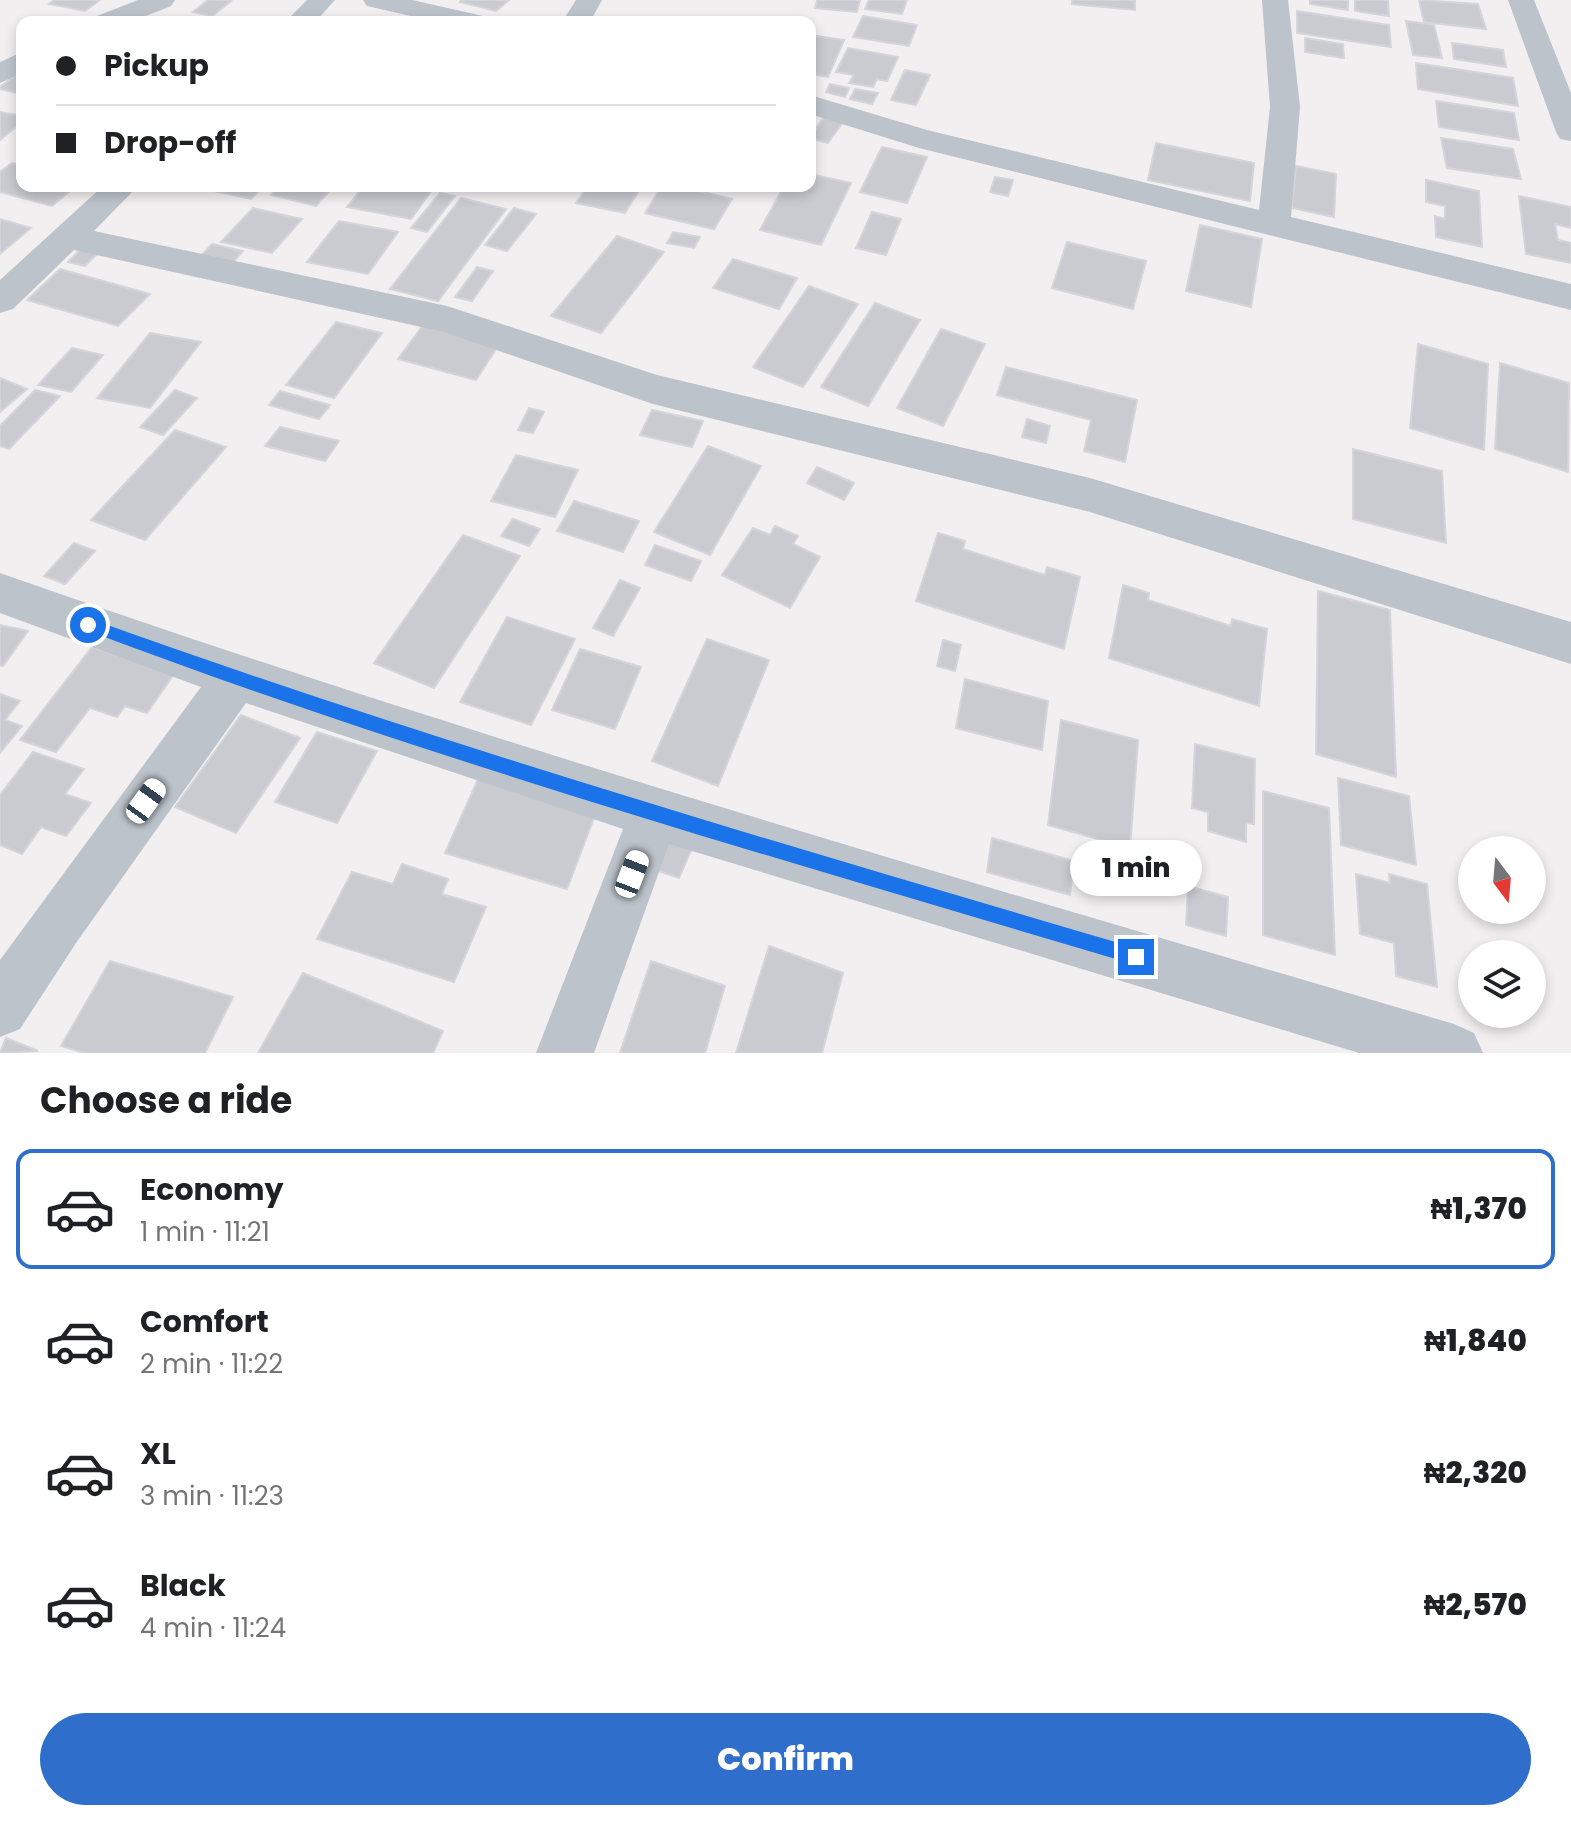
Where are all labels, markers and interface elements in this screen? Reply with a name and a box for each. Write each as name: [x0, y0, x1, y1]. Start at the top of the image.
text: Pickup: [104, 44, 209, 87]
text: Drop-off: [104, 121, 236, 164]
route start: [70, 607, 106, 643]
car: [122, 775, 170, 827]
north arrow: [1458, 836, 1546, 924]
map controls: [1458, 836, 1546, 1028]
callout: 1 min: [1070, 841, 1202, 897]
car: [612, 847, 652, 901]
text: 1 min: [1102, 850, 1170, 886]
route end: [1118, 939, 1154, 975]
button: layers: [1458, 940, 1546, 1028]
text: Choose a ride: [40, 1075, 292, 1126]
text: Economy: [140, 1168, 284, 1211]
icon: car: [44, 1173, 116, 1245]
text: ₦1,370: [1431, 1187, 1527, 1230]
text: 1 min · 11:21: [140, 1214, 270, 1250]
text: Comfort: [140, 1300, 269, 1343]
icon: car: [44, 1305, 116, 1377]
text: ₦1,840: [1424, 1319, 1527, 1362]
text: 2 min · 11:22: [140, 1346, 283, 1382]
text: XL: [140, 1432, 176, 1475]
icon: car: [44, 1437, 116, 1509]
text: ₦2,320: [1424, 1451, 1527, 1494]
text: 3 min · 11:23: [140, 1478, 284, 1514]
text: Black: [140, 1564, 226, 1607]
icon: car: [44, 1569, 116, 1641]
text: ₦2,570: [1424, 1583, 1527, 1626]
text: 4 min · 11:24: [140, 1610, 286, 1646]
button: Confirm: [40, 1713, 1531, 1805]

